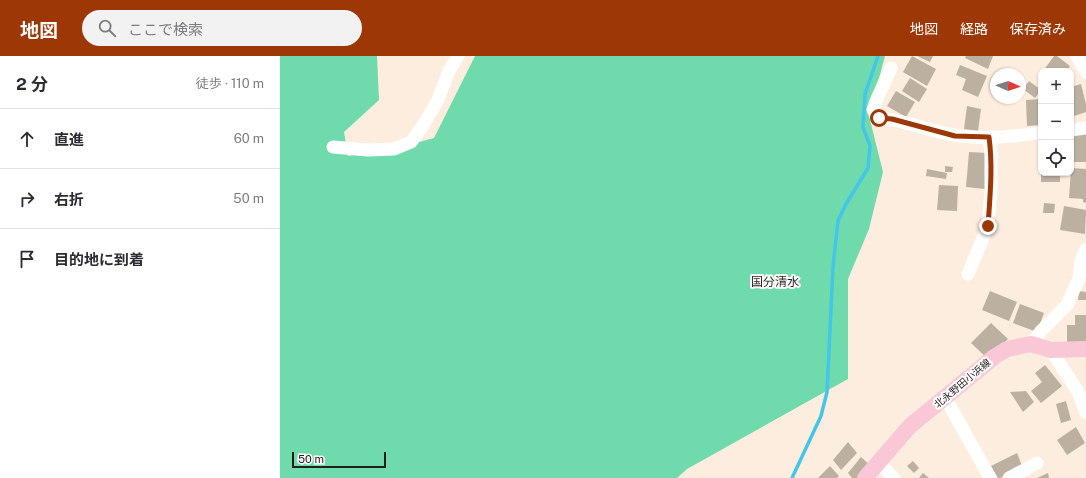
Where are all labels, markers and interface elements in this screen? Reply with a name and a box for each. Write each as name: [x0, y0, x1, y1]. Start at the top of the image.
search box: [82, 10, 362, 46]
icon: search: [96, 17, 118, 39]
text: 地図: [20, 19, 58, 41]
text: ここで検索: [128, 21, 203, 38]
text: 地図: [910, 21, 938, 37]
text: 経路: [960, 21, 988, 37]
text: 保存済み: [1010, 21, 1066, 37]
north arrow: [990, 68, 1026, 104]
map controls: [1038, 68, 1074, 176]
button: +: [1038, 68, 1074, 104]
text: 2 分: [16, 74, 48, 94]
text: 徒歩 · 110 m: [196, 76, 264, 91]
button: −: [1038, 104, 1074, 140]
route start: [870, 109, 888, 127]
icon: ahead: [16, 128, 38, 150]
text: 直進: [54, 131, 84, 148]
text: 60 m: [234, 131, 264, 146]
button: locate: [1038, 140, 1074, 176]
icon: right: [16, 188, 38, 210]
text: 右折: [54, 191, 84, 208]
text: 50 m: [233, 191, 264, 206]
route end: [979, 217, 997, 235]
icon: arrive: [16, 248, 38, 270]
text: 目的地に到着: [54, 251, 144, 268]
district label: 国分清水: [751, 275, 799, 289]
street label: 北永野田小浜線: [931, 356, 993, 410]
scale bar: [292, 450, 386, 469]
text: 50 m: [298, 453, 324, 465]

